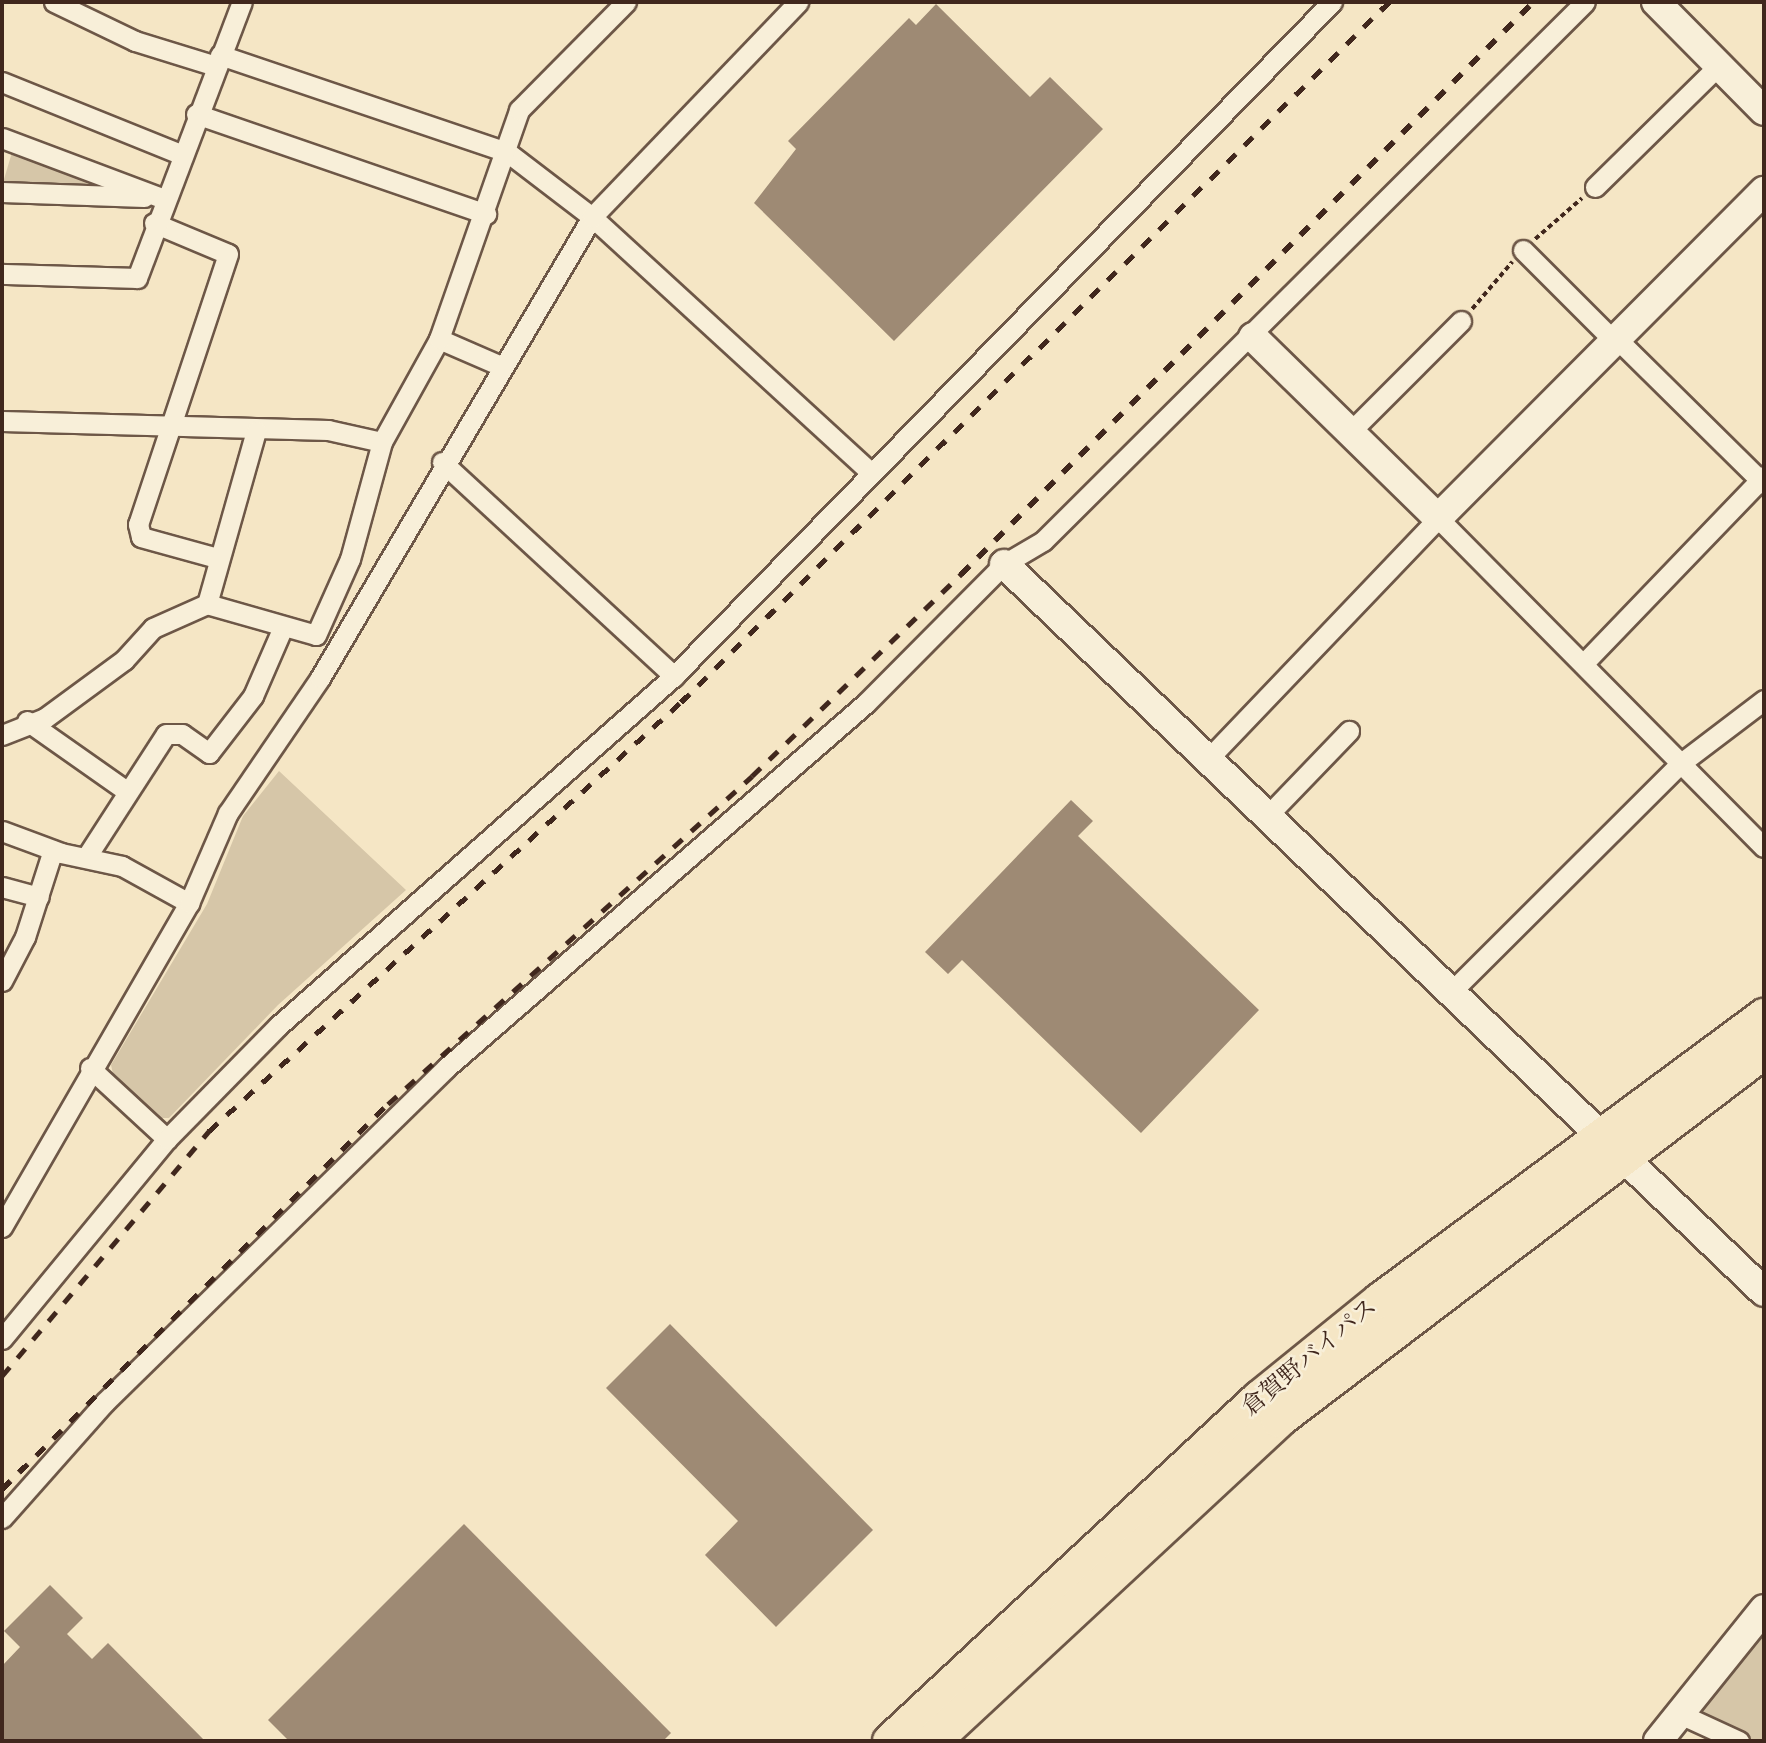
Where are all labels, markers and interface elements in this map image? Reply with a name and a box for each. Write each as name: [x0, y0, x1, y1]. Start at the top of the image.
street label: 倉賀野バイパス: [1236, 1293, 1384, 1423]

